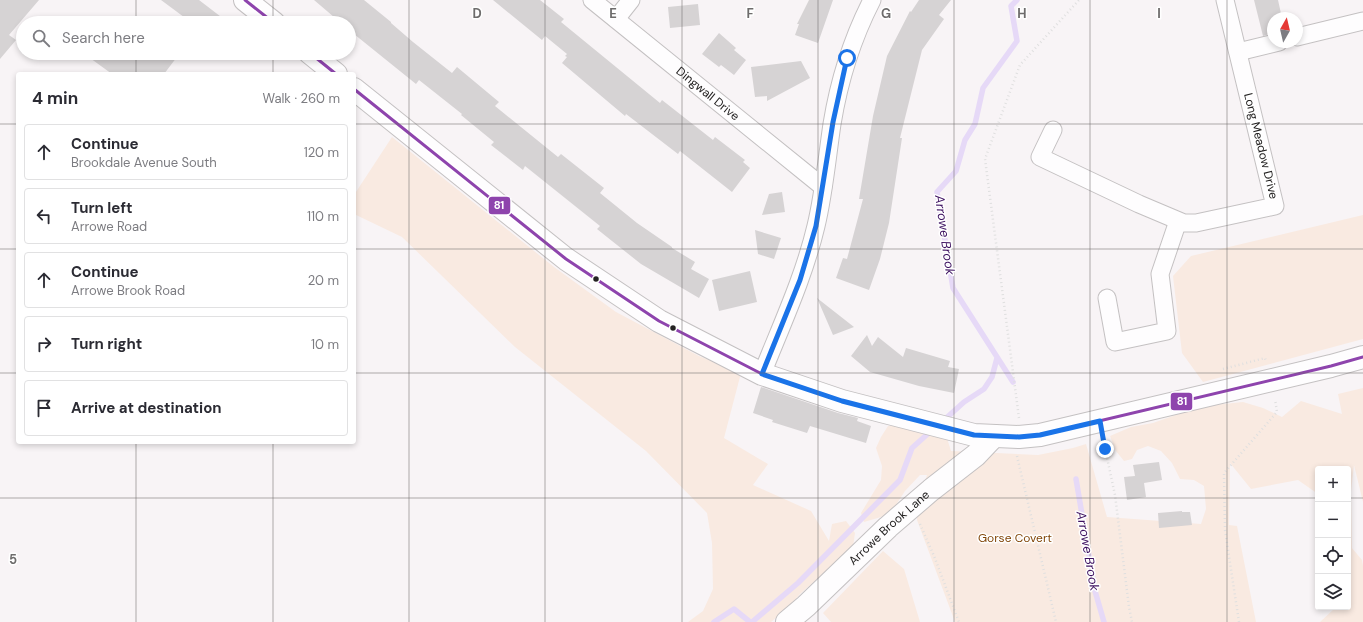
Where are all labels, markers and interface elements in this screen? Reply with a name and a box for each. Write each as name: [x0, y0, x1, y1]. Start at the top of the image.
text: D: [472, 5, 482, 22]
text: E: [609, 5, 617, 22]
text: F: [746, 5, 754, 22]
text: G: [881, 5, 891, 22]
text: H: [1017, 5, 1027, 22]
text: I: [1157, 5, 1161, 22]
north arrow: [1267, 12, 1303, 48]
search box: [16, 16, 356, 60]
icon: search: [30, 27, 52, 49]
text: Search here: [62, 28, 145, 48]
route start: [838, 49, 856, 67]
street label: Dingwall Drive: [673, 63, 743, 124]
text: 4 min: [32, 87, 78, 109]
text: Walk · 260 m: [262, 90, 340, 107]
street label: Long Meadow Drive: [1240, 91, 1282, 201]
text: Continue: [71, 134, 139, 154]
icon: ahead: [33, 141, 55, 163]
text: 120 m: [304, 144, 339, 161]
text: Brookdale Avenue South: [71, 154, 217, 171]
water label: Arrowe Brook: [931, 193, 959, 277]
line badge: 81: [488, 196, 511, 215]
text: Turn left: [71, 198, 132, 218]
text: 81: [494, 198, 504, 212]
icon: left: [33, 205, 55, 227]
text: 110 m: [307, 208, 339, 225]
text: Arrowe Road: [71, 218, 147, 235]
text: Continue: [71, 262, 139, 282]
icon: ahead: [33, 269, 55, 291]
text: 20 m: [308, 272, 339, 289]
unlabelled marker: [591, 274, 601, 284]
text: Arrowe Brook Road: [71, 282, 185, 299]
unlabelled marker: [668, 323, 678, 333]
icon: right: [33, 333, 55, 355]
text: Turn right: [71, 334, 142, 354]
text: 10 m: [311, 336, 339, 353]
line badge: 81: [1170, 392, 1193, 411]
text: 81: [1177, 394, 1187, 408]
icon: arrive: [33, 397, 55, 419]
text: Arrive at destination: [71, 398, 222, 418]
route end: [1096, 440, 1114, 458]
map controls: [1315, 466, 1351, 610]
button: +: [1315, 466, 1351, 502]
street label: Arrowe Brook Lane: [845, 487, 933, 569]
button: −: [1315, 502, 1351, 538]
water label: Arrowe Brook: [1072, 509, 1103, 593]
park label: Gorse Covert: [978, 530, 1052, 546]
button: locate: [1315, 538, 1351, 574]
text: 5: [9, 551, 17, 568]
button: layers: [1315, 574, 1351, 610]

